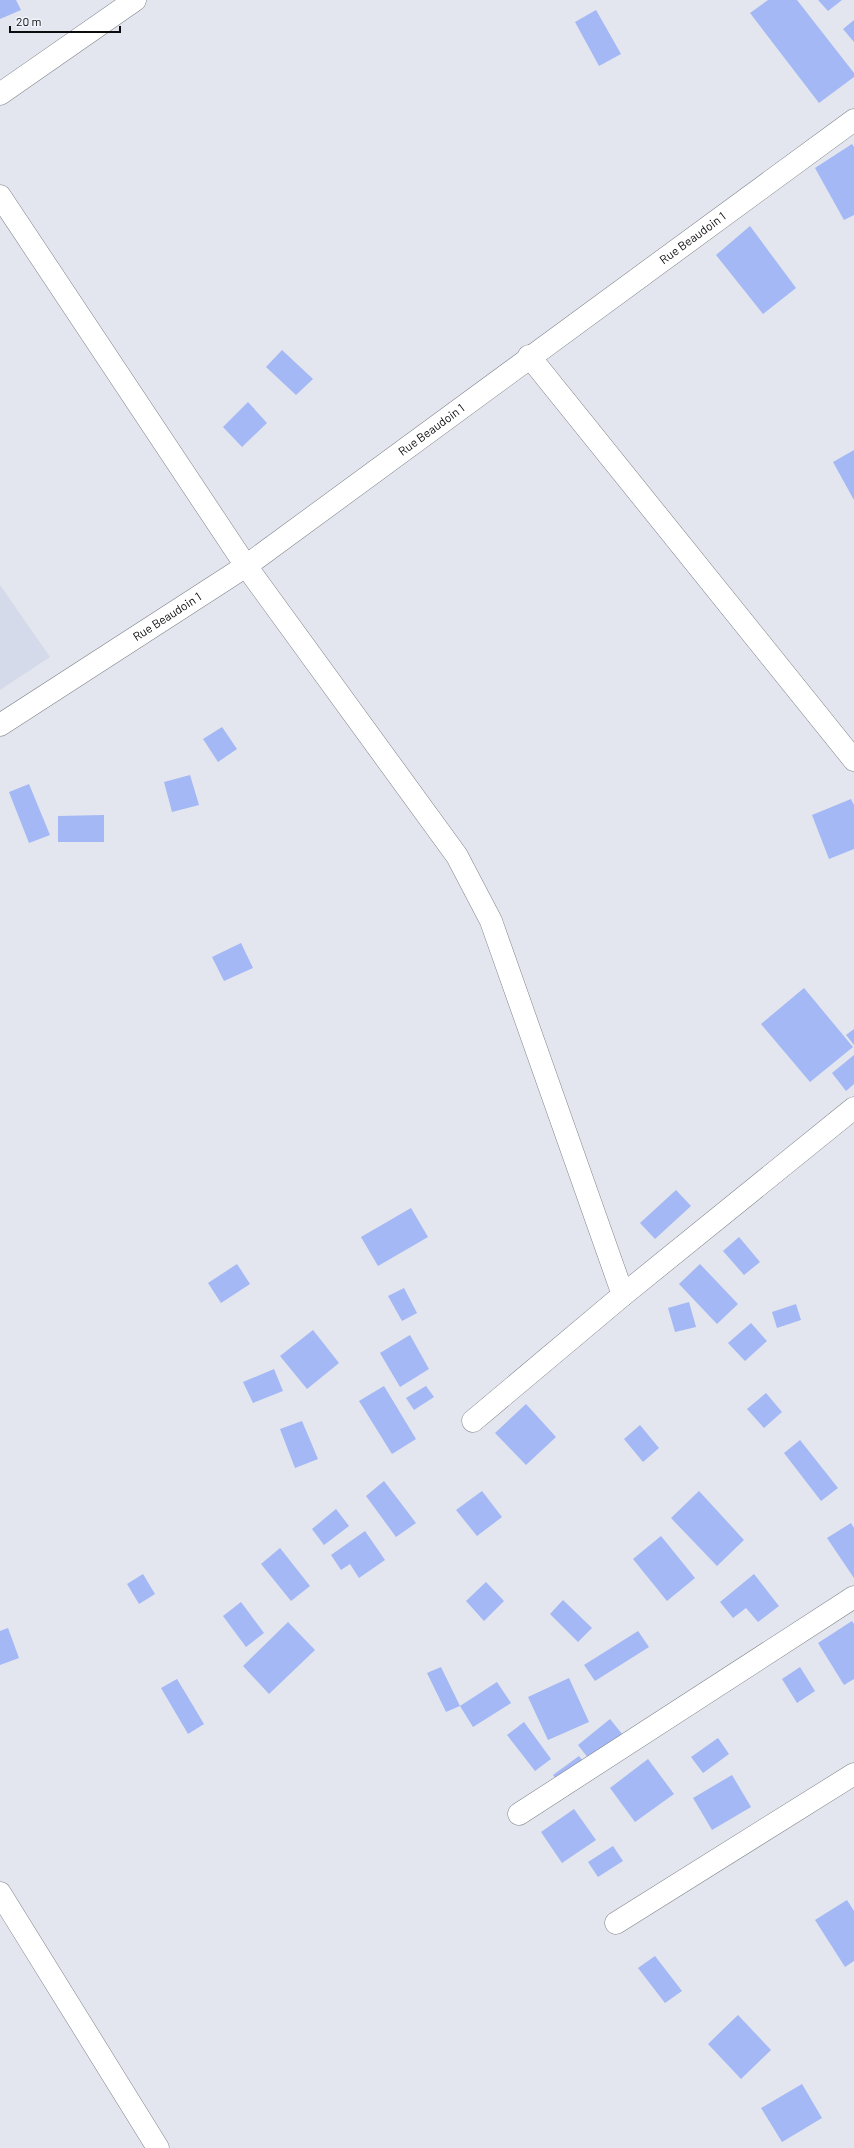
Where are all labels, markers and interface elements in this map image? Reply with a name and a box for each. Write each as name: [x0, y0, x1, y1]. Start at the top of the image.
scale bar: [10, 8, 120, 34]
text: 20 m: [16, 14, 42, 28]
street label: Rue Beaudoin 1: [656, 209, 728, 266]
street label: Rue Beaudoin 1: [395, 400, 467, 458]
street label: Rue Beaudoin 1: [130, 589, 203, 643]

